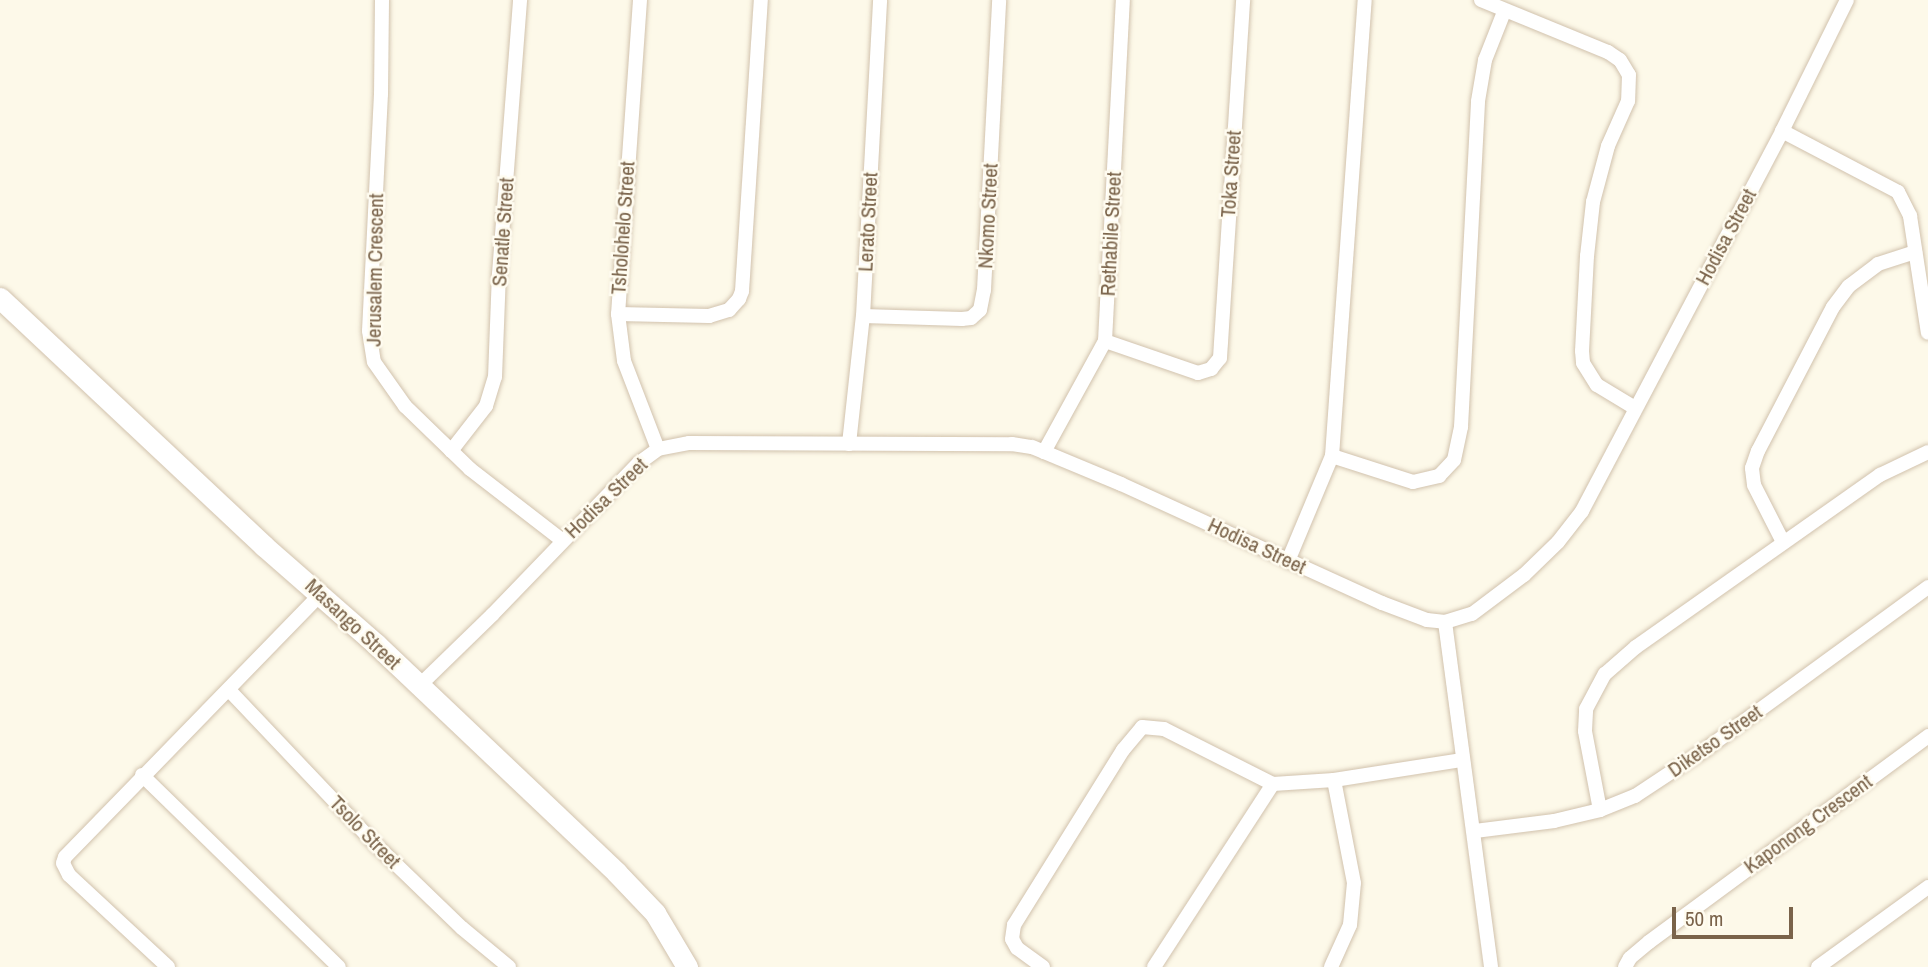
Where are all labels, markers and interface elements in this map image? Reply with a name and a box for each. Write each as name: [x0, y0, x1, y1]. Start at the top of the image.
street label: Toka Street: [1215, 130, 1247, 218]
street label: Tsholohelo Street: [606, 161, 640, 295]
street label: Nkomo Street: [973, 163, 1003, 269]
street label: Rethabile Street: [1095, 171, 1127, 297]
street label: Lerato Street: [853, 172, 883, 272]
street label: Senatle Street: [487, 177, 519, 287]
street label: Hodisa Street: [1690, 185, 1762, 289]
street label: Jerusalem Crescent: [361, 193, 389, 347]
street label: Hodisa Street: [559, 452, 653, 544]
street label: Hodisa Street: [1204, 512, 1310, 580]
street label: Masango Street: [300, 573, 406, 675]
street label: Diketso Street: [1663, 699, 1767, 783]
street label: Kaponong Crescent: [1739, 769, 1877, 879]
street label: Tsolo Street: [324, 790, 406, 874]
scale bar: [1676, 894, 1797, 938]
text: 50 m: [1685, 904, 1723, 933]

